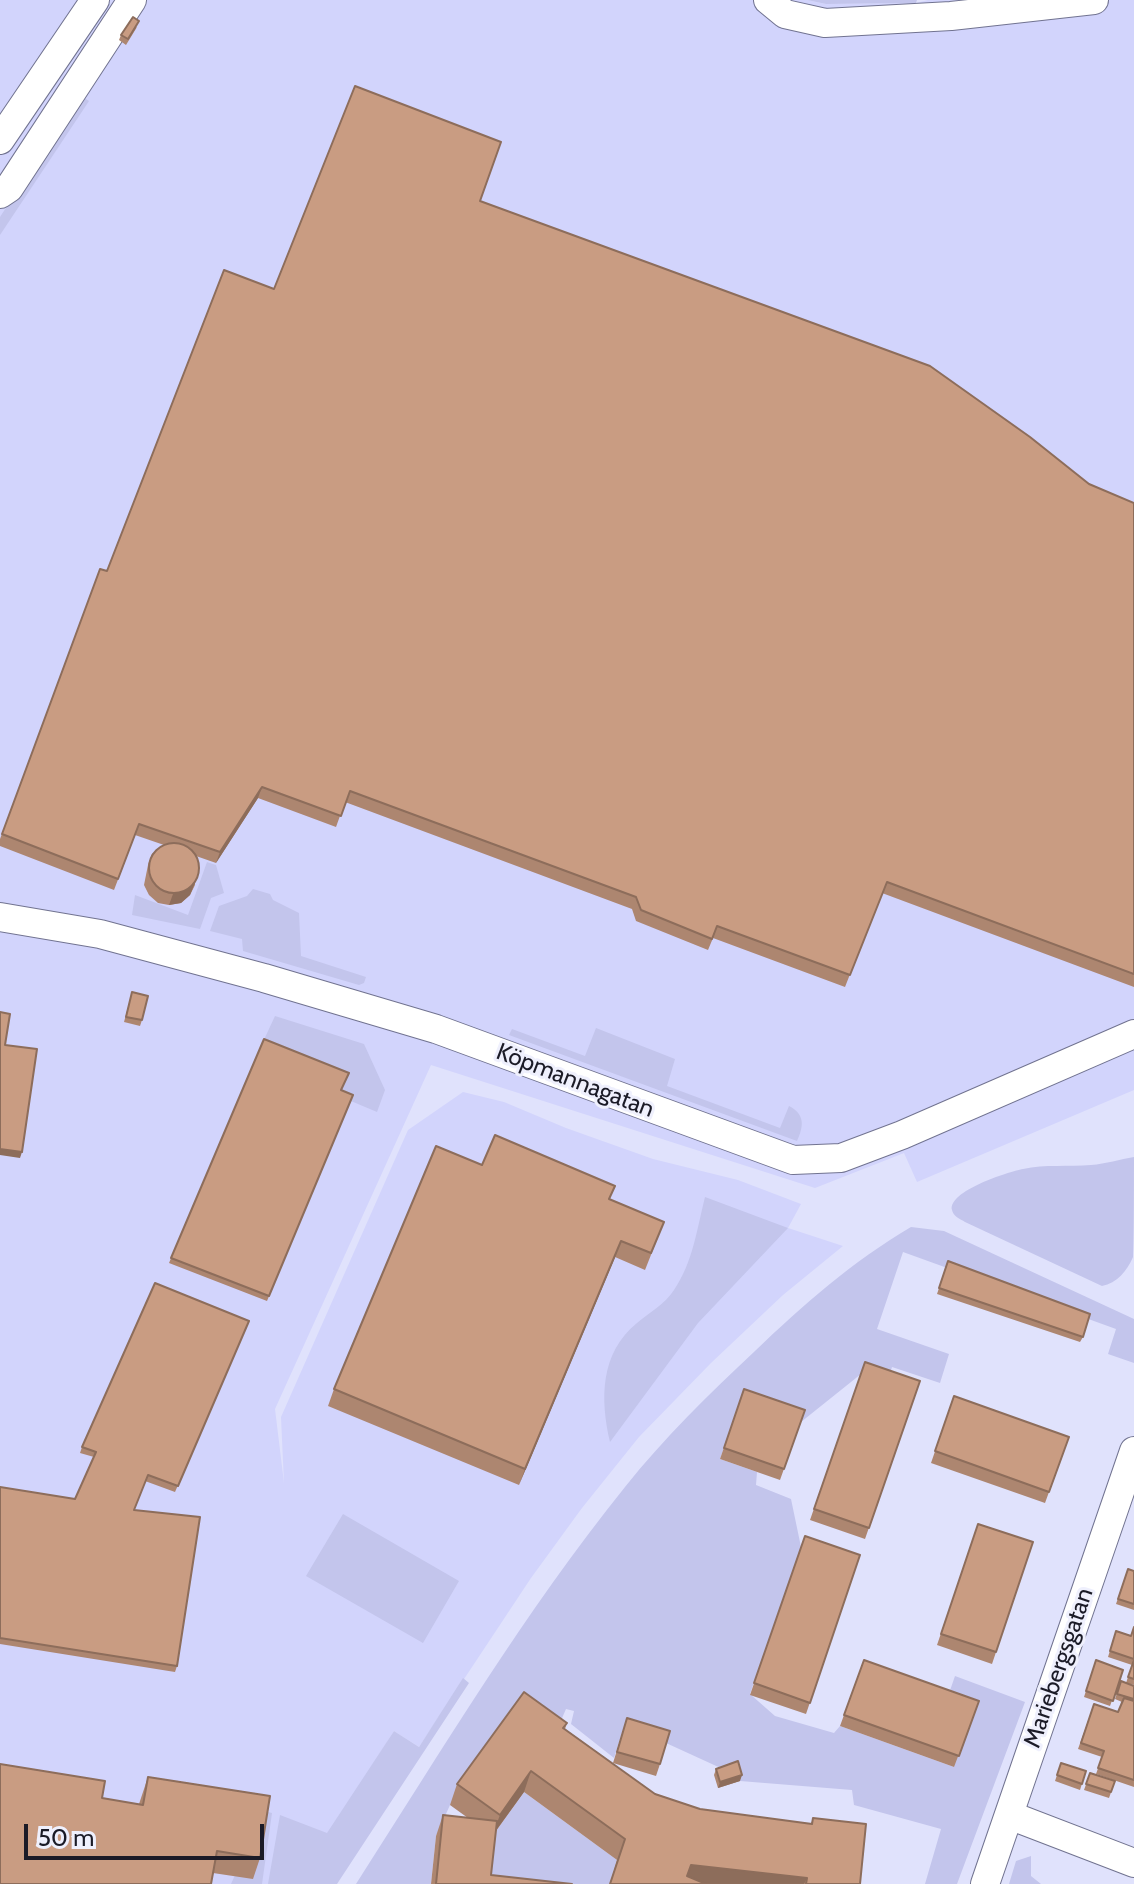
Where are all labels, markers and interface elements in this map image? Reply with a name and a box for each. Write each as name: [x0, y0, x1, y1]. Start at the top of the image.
street label: Köpmannagatan: [492, 1038, 658, 1124]
street label: Mariebergsgatan: [1018, 1584, 1100, 1752]
scale bar: [28, 1808, 268, 1858]
text: 50 m: [38, 1823, 94, 1852]

